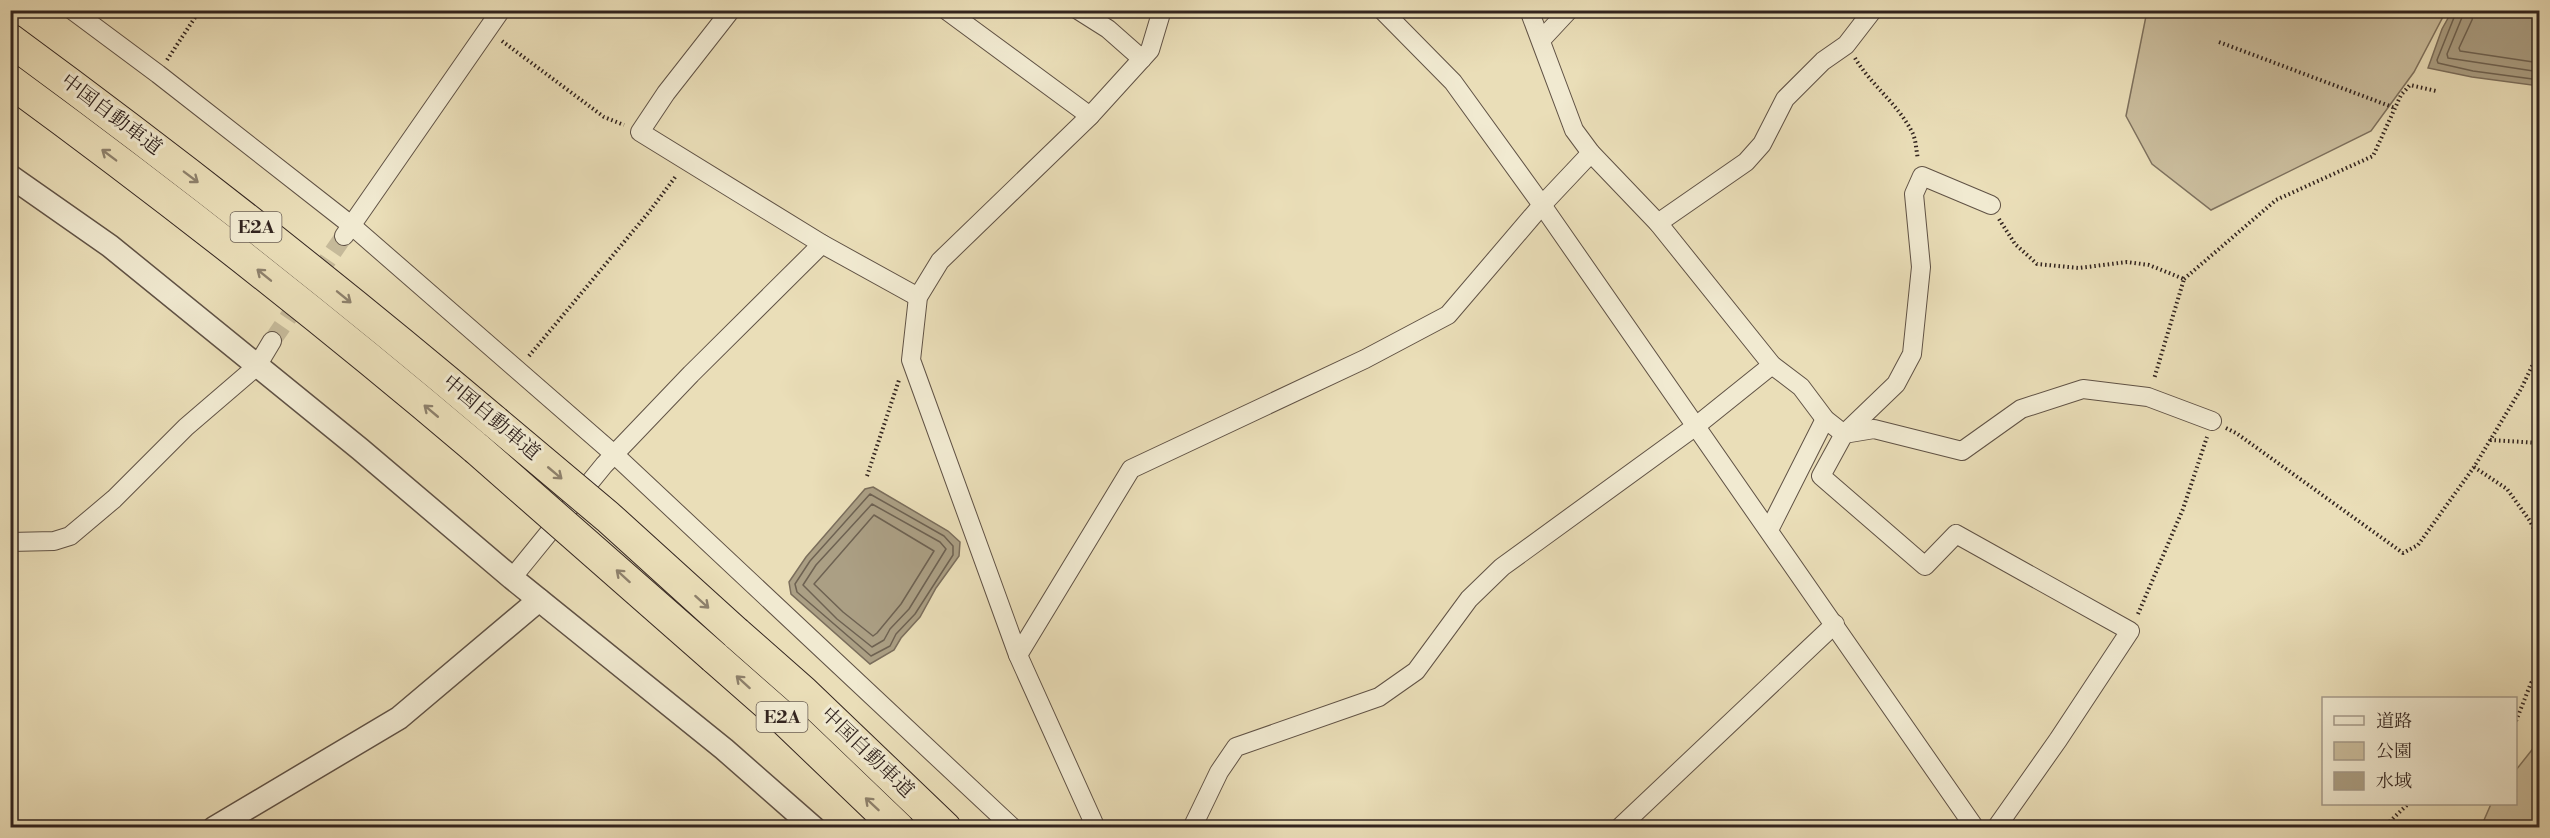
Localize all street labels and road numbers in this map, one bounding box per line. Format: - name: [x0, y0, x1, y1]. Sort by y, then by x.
- street label: 中国自動車道: [56, 69, 166, 161]
- road number: E2A: [230, 212, 282, 242]
- street label: 中国自動車道: [437, 370, 545, 466]
- road number: E2A: [756, 702, 808, 732]
- street label: 中国自動車道: [815, 702, 919, 804]

